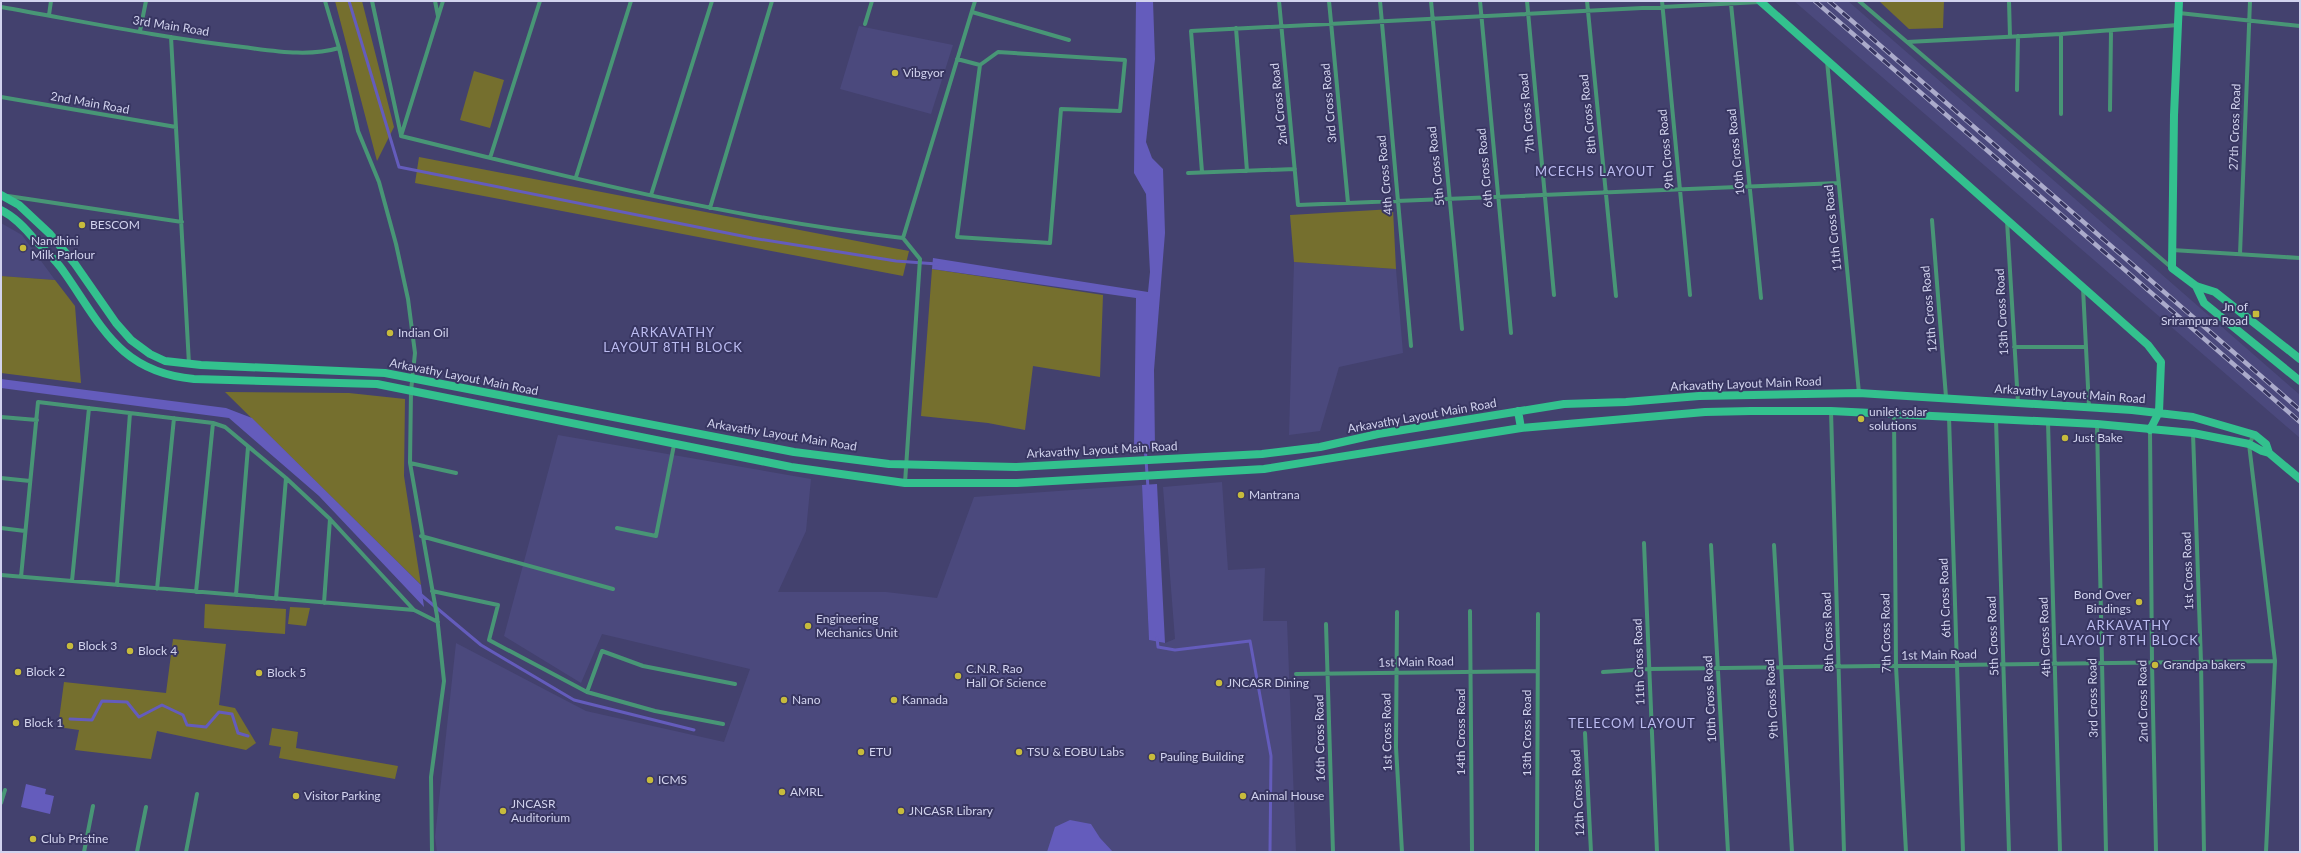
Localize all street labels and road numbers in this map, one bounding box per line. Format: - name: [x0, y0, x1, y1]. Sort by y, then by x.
- street label: 3rd Main Road: [132, 12, 210, 39]
- street label: 2nd Cross Road: [1267, 62, 1290, 146]
- street label: 3rd Cross Road: [1318, 63, 1339, 143]
- street label: 7th Cross Road: [1516, 73, 1537, 154]
- street label: 8th Cross Road: [1576, 73, 1599, 155]
- street label: 27th Cross Road: [2225, 83, 2244, 171]
- street label: 2nd Main Road: [50, 88, 131, 117]
- street label: 10th Cross Road: [1723, 108, 1748, 196]
- street label: 9th Cross Road: [1655, 109, 1676, 190]
- street label: 5th Cross Road: [1424, 125, 1447, 207]
- street label: 6th Cross Road: [1474, 128, 1495, 209]
- street label: 4th Cross Road: [1374, 135, 1395, 216]
- street label: 11th Cross Road: [1820, 184, 1845, 272]
- street label: 12th Cross Road: [1917, 265, 1940, 353]
- street label: 13th Cross Road: [1992, 268, 2011, 356]
- street label: Arkavathy Layout Main Road: [388, 355, 540, 398]
- street label: Arkavathy Layout Main Road: [1670, 373, 1822, 394]
- street label: Arkavathy Layout Main Road: [1994, 381, 2146, 406]
- street label: Arkavathy Layout Main Road: [1346, 395, 1498, 436]
- street label: Arkavathy Layout Main Road: [706, 415, 858, 454]
- street label: Arkavathy Layout Main Road: [1026, 438, 1178, 461]
- street label: 1st Cross Road: [2179, 532, 2196, 611]
- street label: 6th Cross Road: [1936, 558, 1953, 638]
- street label: 8th Cross Road: [1819, 592, 1836, 672]
- street label: 7th Cross Road: [1877, 593, 1894, 673]
- street label: 5th Cross Road: [1984, 596, 2001, 676]
- street label: 4th Cross Road: [2036, 597, 2053, 677]
- street label: 11th Cross Road: [1629, 618, 1648, 706]
- street label: 1st Main Road: [1901, 646, 1977, 663]
- street label: 1st Main Road: [1378, 653, 1454, 670]
- street label: 10th Cross Road: [1700, 655, 1719, 743]
- street label: 3rd Cross Road: [2084, 658, 2101, 738]
- street label: 9th Cross Road: [1762, 659, 1781, 739]
- street label: 2nd Cross Road: [2134, 660, 2151, 742]
- street label: 14th Cross Road: [1453, 689, 1468, 775]
- street label: 13th Cross Road: [1519, 690, 1534, 776]
- street label: 1st Cross Road: [1378, 693, 1395, 771]
- street label: 16th Cross Road: [1311, 694, 1328, 782]
- street label: 12th Cross Road: [1568, 749, 1587, 837]

